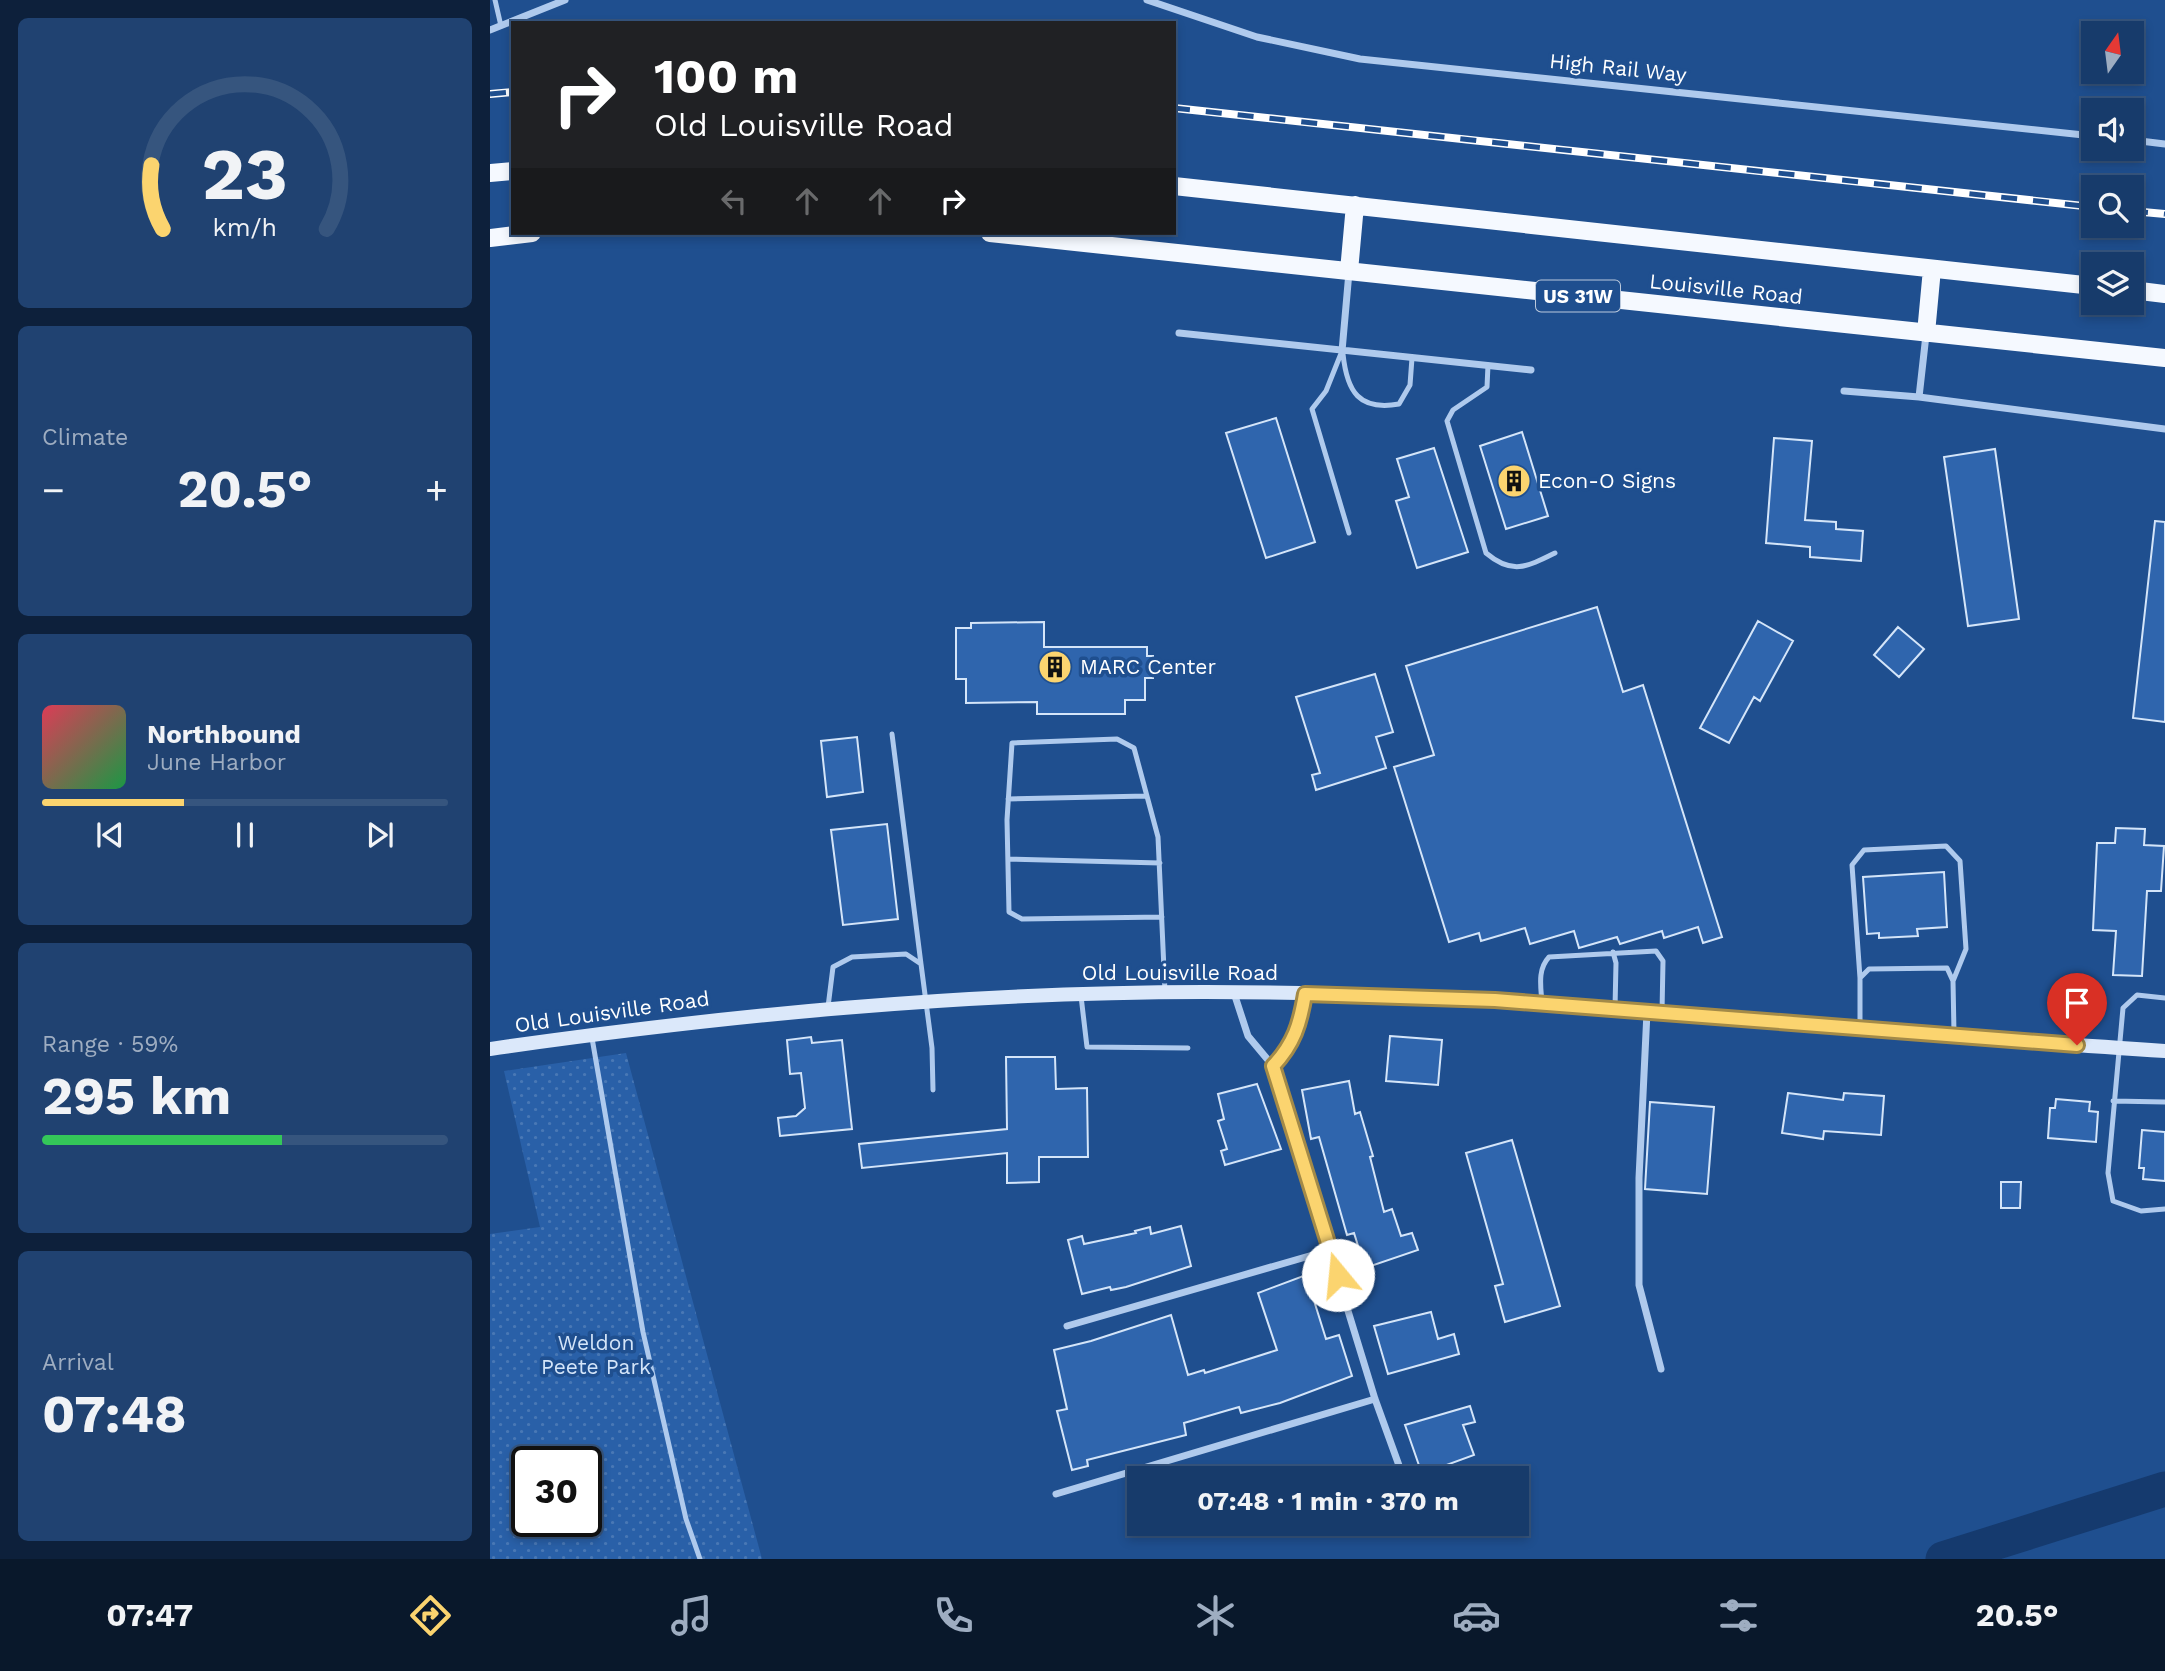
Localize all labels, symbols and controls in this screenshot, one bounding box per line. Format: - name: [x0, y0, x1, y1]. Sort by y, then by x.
- north arrow: [2081, 21, 2144, 84]
- map controls: [2081, 21, 2144, 315]
- text: 100 m: [654, 47, 798, 105]
- street label: High Rail Way: [1548, 48, 1688, 87]
- icon: right: [539, 49, 630, 140]
- button: sound: [2081, 98, 2144, 161]
- text: Old Louisville Road: [654, 106, 954, 144]
- text: 23: [202, 131, 288, 217]
- button: search: [2081, 175, 2144, 238]
- icon: left: [715, 182, 753, 220]
- icon: ahead: [788, 182, 826, 220]
- icon: ahead: [861, 182, 899, 220]
- icon: right: [934, 182, 972, 220]
- text: km/h: [213, 213, 277, 242]
- button: layers: [2081, 252, 2144, 315]
- street label: Louisville Road: [1648, 268, 1804, 309]
- road number: US 31W: [1536, 280, 1620, 312]
- text: Climate: [42, 424, 128, 451]
- text: 20.5°: [177, 459, 313, 520]
- building icon: Econ-O Signs: [1495, 462, 1533, 500]
- text: −: [42, 468, 65, 512]
- text: +: [425, 468, 448, 512]
- place label: Econ-O Signs: [1538, 468, 1676, 493]
- building icon: MARC Center: [1036, 648, 1074, 686]
- place label: MARC Center: [1080, 654, 1216, 679]
- text: Northbound: [147, 719, 301, 749]
- text: June Harbor: [147, 749, 286, 776]
- icon: previous: [91, 816, 129, 854]
- icon: pause: [226, 816, 264, 854]
- icon: next: [361, 816, 399, 854]
- street label: Old Louisville Road: [1082, 960, 1278, 985]
- pin: [2047, 973, 2107, 1045]
- icon: arrive: [2058, 984, 2096, 1022]
- street label: Old Louisville Road: [513, 985, 711, 1038]
- text: Range · 59%: [42, 1031, 178, 1058]
- text: 295 km: [42, 1066, 231, 1127]
- position arrow: [1301, 1238, 1375, 1312]
- park label: Weldon Peete Park: [541, 1330, 651, 1379]
- text: Arrival: [42, 1349, 114, 1376]
- text: 07:48: [42, 1384, 187, 1445]
- speed limit sign: 30: [511, 1446, 602, 1537]
- text: 07:48 · 1 min · 370 m: [1197, 1486, 1459, 1516]
- icon: directions: [406, 1591, 455, 1640]
- icon: music: [667, 1591, 716, 1640]
- icon: phone: [929, 1591, 978, 1640]
- icon: climate: [1191, 1591, 1240, 1640]
- icon: car: [1452, 1591, 1501, 1640]
- icon: filters: [1714, 1591, 1763, 1640]
- text: 07:47: [106, 1596, 193, 1634]
- text: 20.5°: [1975, 1596, 2059, 1634]

